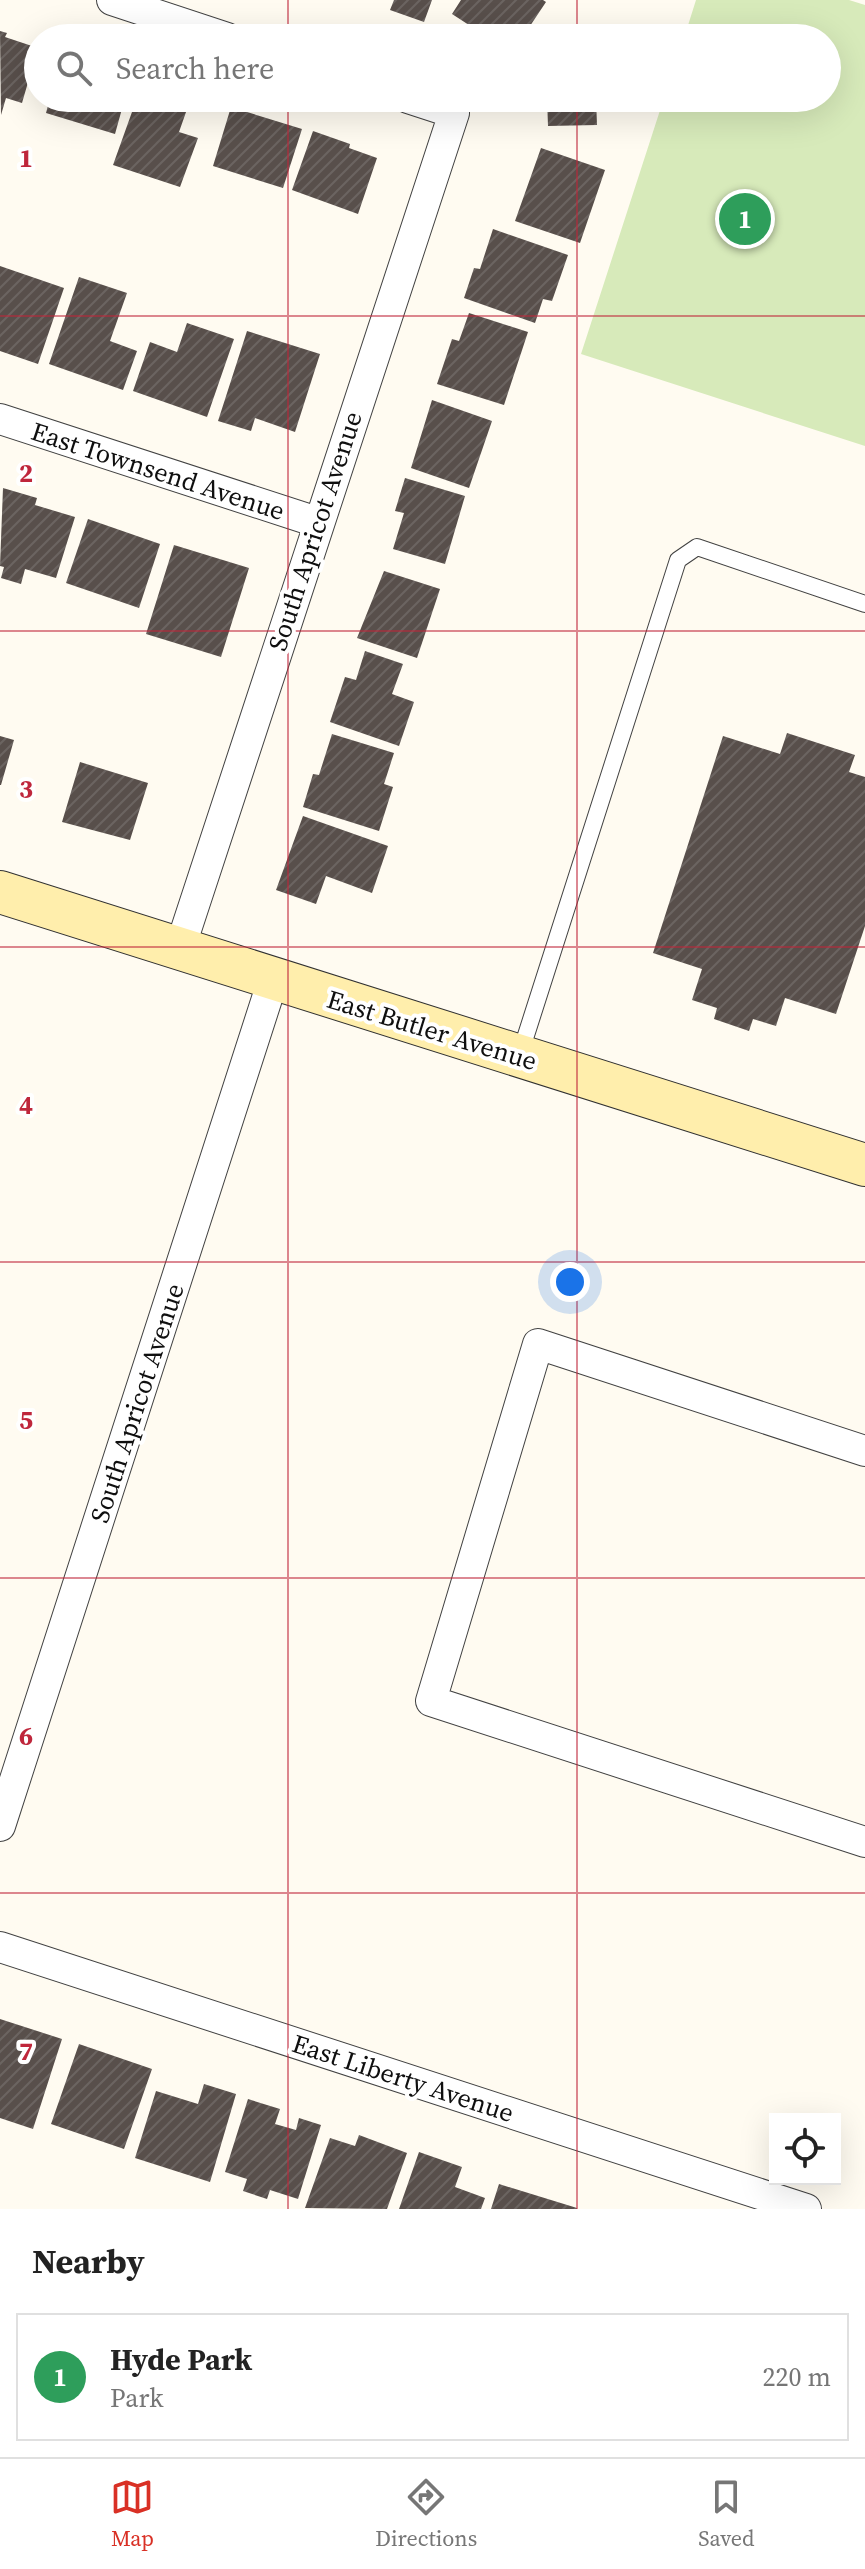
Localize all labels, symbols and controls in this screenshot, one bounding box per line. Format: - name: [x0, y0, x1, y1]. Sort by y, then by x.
- search box: [24, 24, 841, 112]
- icon: search: [52, 46, 96, 90]
- text: Search here: [116, 48, 274, 89]
- text: 1: [19, 140, 33, 176]
- pin: 1: [719, 189, 771, 249]
- street label: South Apricot Avenue: [259, 407, 371, 655]
- street label: East Townsend Avenue: [27, 413, 289, 529]
- text: 2: [19, 455, 33, 491]
- text: 3: [19, 771, 33, 807]
- street label: East Butler Avenue: [323, 981, 541, 1079]
- text: 4: [19, 1087, 33, 1123]
- your location: [550, 1262, 590, 1302]
- street label: South Apricot Avenue: [81, 1279, 193, 1527]
- text: 5: [19, 1402, 33, 1438]
- text: 6: [19, 1718, 33, 1754]
- street label: East Liberty Avenue: [288, 2025, 518, 2131]
- text: 7: [19, 2033, 33, 2069]
- map controls: [769, 2113, 841, 2185]
- button: locate: [769, 2113, 841, 2185]
- text: Nearby: [32, 2238, 145, 2284]
- text: Hyde Park: [110, 2339, 252, 2380]
- text: 1: [53, 2359, 67, 2395]
- text: 220 m: [763, 2359, 831, 2395]
- text: Park: [110, 2380, 163, 2416]
- tab: Map: [110, 2475, 154, 2553]
- tab: Directions: [375, 2475, 477, 2553]
- tab: Saved: [698, 2475, 755, 2553]

